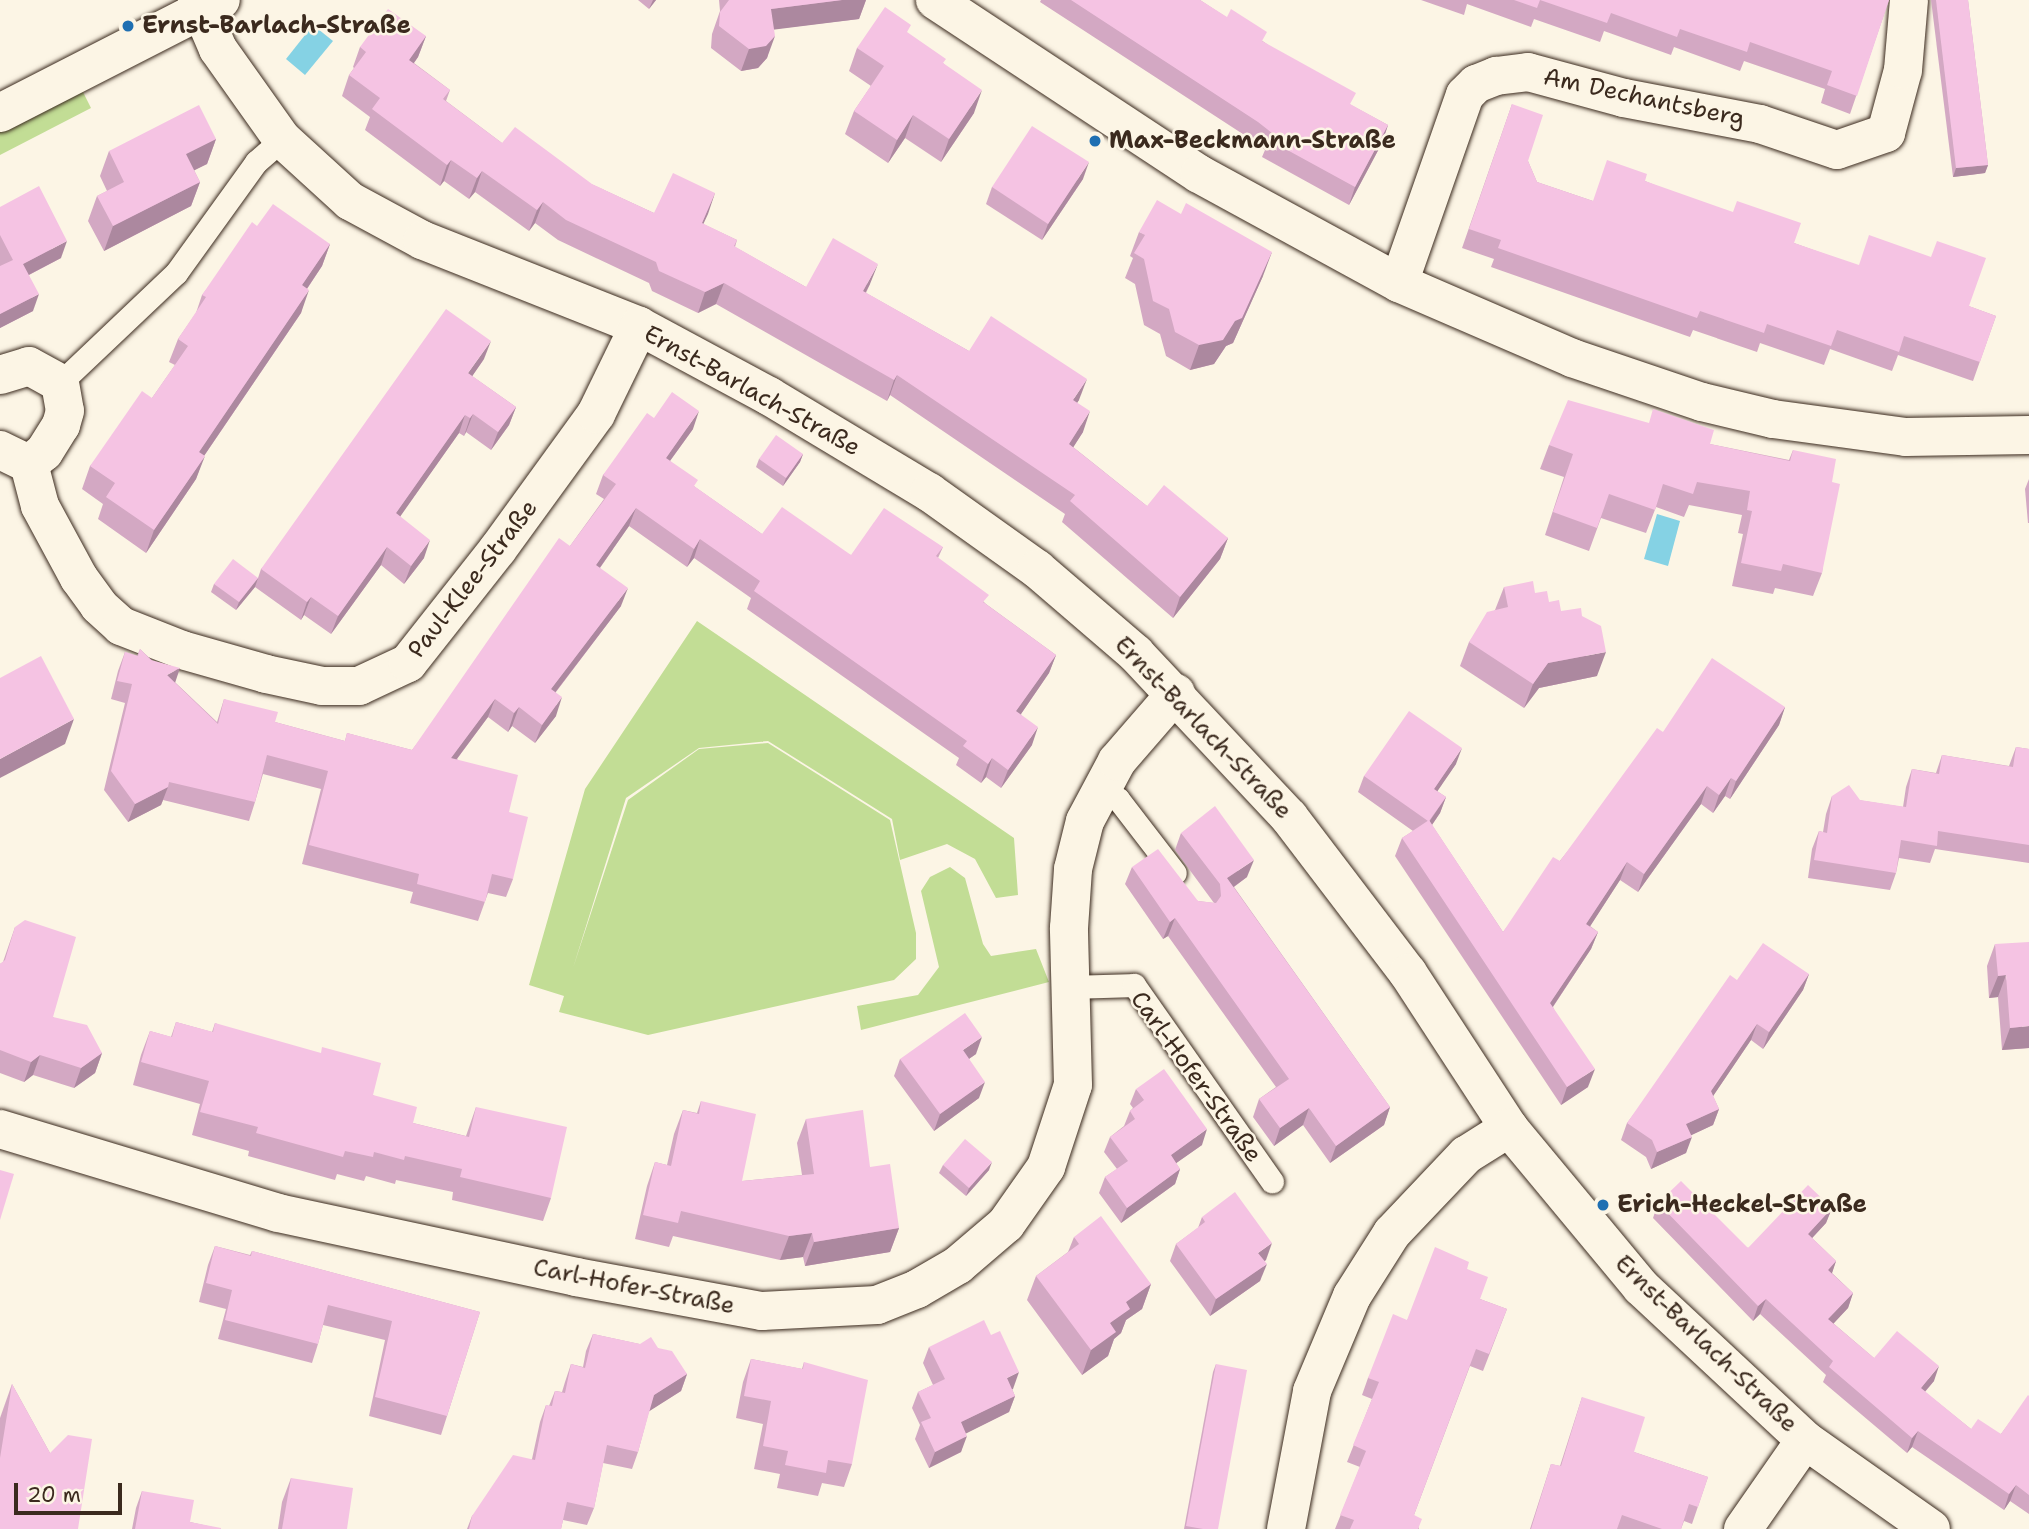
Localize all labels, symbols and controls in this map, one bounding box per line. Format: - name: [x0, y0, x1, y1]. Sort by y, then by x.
- place label: Ernst-Barlach-Straße: [142, 12, 411, 40]
- marker: Ernst-Barlach-Straße: [120, 18, 136, 34]
- street label: Am Dechantsberg: [1541, 63, 1747, 133]
- place label: Max-Beckmann-Straße: [1109, 127, 1396, 155]
- marker: Max-Beckmann-Straße: [1087, 133, 1103, 149]
- street label: Ernst-Barlach-Straße: [639, 320, 865, 462]
- street label: Paul-Klee-Straße: [402, 494, 544, 664]
- street label: Ernst-Barlach-Straße: [1108, 631, 1298, 825]
- street label: Carl-Hofer-Straße: [1124, 986, 1268, 1168]
- place label: Erich-Heckel-Straße: [1617, 1191, 1867, 1219]
- marker: Erich-Heckel-Straße: [1595, 1197, 1611, 1213]
- street label: Ernst-Barlach-Straße: [1609, 1249, 1803, 1439]
- street label: Carl-Hofer-Straße: [531, 1253, 737, 1321]
- scale bar: [18, 1470, 126, 1514]
- text: 20 m: [27, 1481, 81, 1509]

